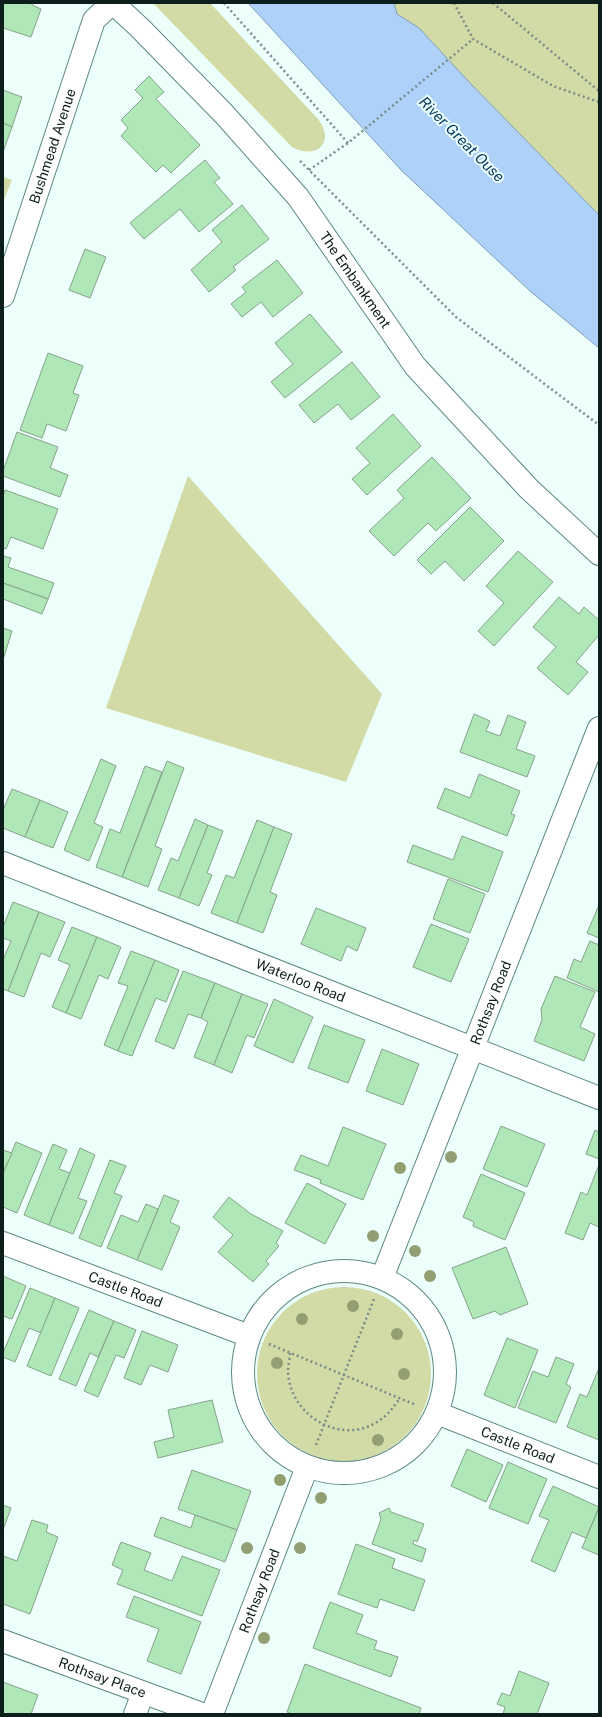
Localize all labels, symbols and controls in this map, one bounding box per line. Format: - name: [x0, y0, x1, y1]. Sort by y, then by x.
- street label: Bushmead Avenue: [26, 86, 79, 206]
- water label: River Great Ouse: [416, 93, 508, 185]
- street label: The Embankment: [316, 229, 394, 331]
- street label: Waterloo Road: [254, 955, 348, 1005]
- street label: Rothsay Road: [467, 958, 514, 1047]
- street label: Castle Road: [86, 1268, 165, 1311]
- street label: Castle Road: [479, 1423, 557, 1467]
- street label: Rothsay Road: [236, 1546, 283, 1635]
- street label: Rothsay Place: [56, 1654, 149, 1701]

